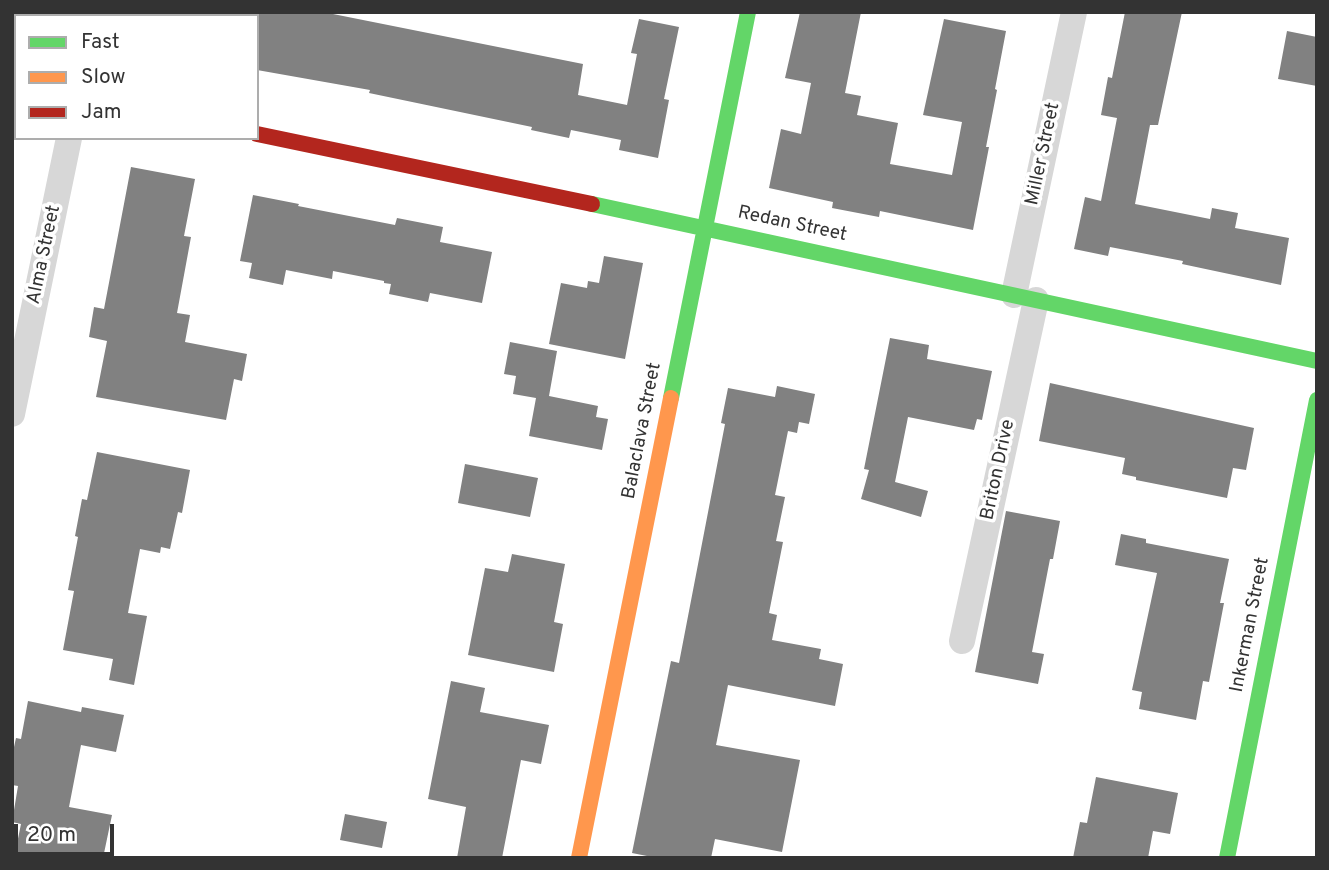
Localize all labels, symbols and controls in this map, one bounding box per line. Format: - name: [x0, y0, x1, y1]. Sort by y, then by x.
- legend: [14, 14, 259, 140]
- text: Fast: [81, 29, 120, 56]
- text: Slow: [81, 64, 126, 91]
- text: Jam: [81, 99, 122, 126]
- street label: Miller Street: [1022, 100, 1066, 208]
- street label: Redan Street: [735, 202, 849, 248]
- street label: Alma Street: [23, 203, 67, 307]
- street label: Balaclava Street: [619, 361, 667, 501]
- street label: Briton Drive: [977, 418, 1021, 522]
- street label: Inkerman Street: [1227, 555, 1275, 695]
- scale bar: [18, 810, 117, 854]
- text: 20 m: [27, 822, 76, 849]

